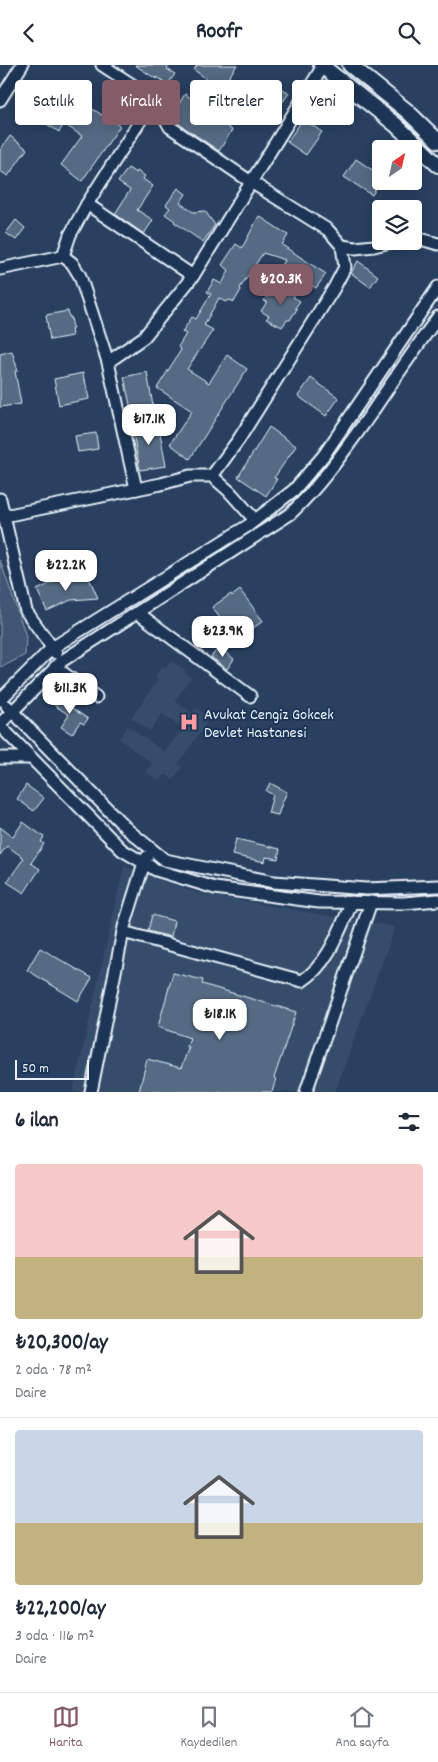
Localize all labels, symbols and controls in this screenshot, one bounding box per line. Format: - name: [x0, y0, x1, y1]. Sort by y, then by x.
- text: Roofr: [196, 17, 242, 48]
- icon: back: [15, 19, 43, 47]
- icon: search: [395, 19, 423, 47]
- chip: Satılık: [15, 80, 92, 125]
- chip: Kiralık: [102, 80, 180, 125]
- chip: Filtreler: [190, 80, 282, 125]
- chip: Yeni: [292, 80, 354, 125]
- north arrow: [372, 140, 422, 190]
- map controls: [372, 140, 422, 250]
- button: layers: [372, 200, 422, 250]
- pin: ₺20.3K: [240, 263, 322, 306]
- text: ₺20.3K: [260, 268, 302, 291]
- pin: ₺17.1K: [108, 403, 190, 446]
- text: ₺17.1K: [133, 408, 165, 431]
- pin: ₺22.2K: [25, 549, 107, 592]
- text: ₺22.2K: [46, 554, 86, 577]
- pin: ₺23.9K: [182, 615, 264, 658]
- text: ₺23.9K: [203, 620, 243, 643]
- pin: ₺11.3K: [29, 673, 111, 715]
- text: ₺11.3K: [53, 677, 87, 700]
- place label: Avukat Cengiz Gokcek Devlet Hastanesi: [204, 704, 334, 745]
- hospital icon: Avukat Cengiz Gokcek Devlet Hastanesi: [178, 711, 200, 733]
- pin: ₺18.1K: [179, 999, 261, 1041]
- text: ₺18.1K: [204, 1003, 236, 1026]
- scale bar: [15, 1057, 89, 1080]
- text: 50 m: [22, 1059, 49, 1079]
- text: 6 ilan: [15, 1107, 59, 1137]
- icon: filters: [395, 1108, 423, 1136]
- icon: home: [174, 1197, 264, 1287]
- text: ₺20,300/ay: [15, 1329, 108, 1359]
- text: 2 oda · 78 m²: [15, 1359, 92, 1382]
- text: Daire: [15, 1382, 47, 1405]
- icon: home: [174, 1462, 264, 1552]
- text: ₺22,200/ay: [15, 1595, 105, 1625]
- text: 3 oda · 116 m²: [15, 1625, 94, 1648]
- text: Daire: [15, 1648, 47, 1671]
- tab: Harita: [49, 1703, 82, 1753]
- tab: Kaydedilen: [181, 1703, 237, 1753]
- tab: Ana sayfa: [335, 1703, 389, 1753]

